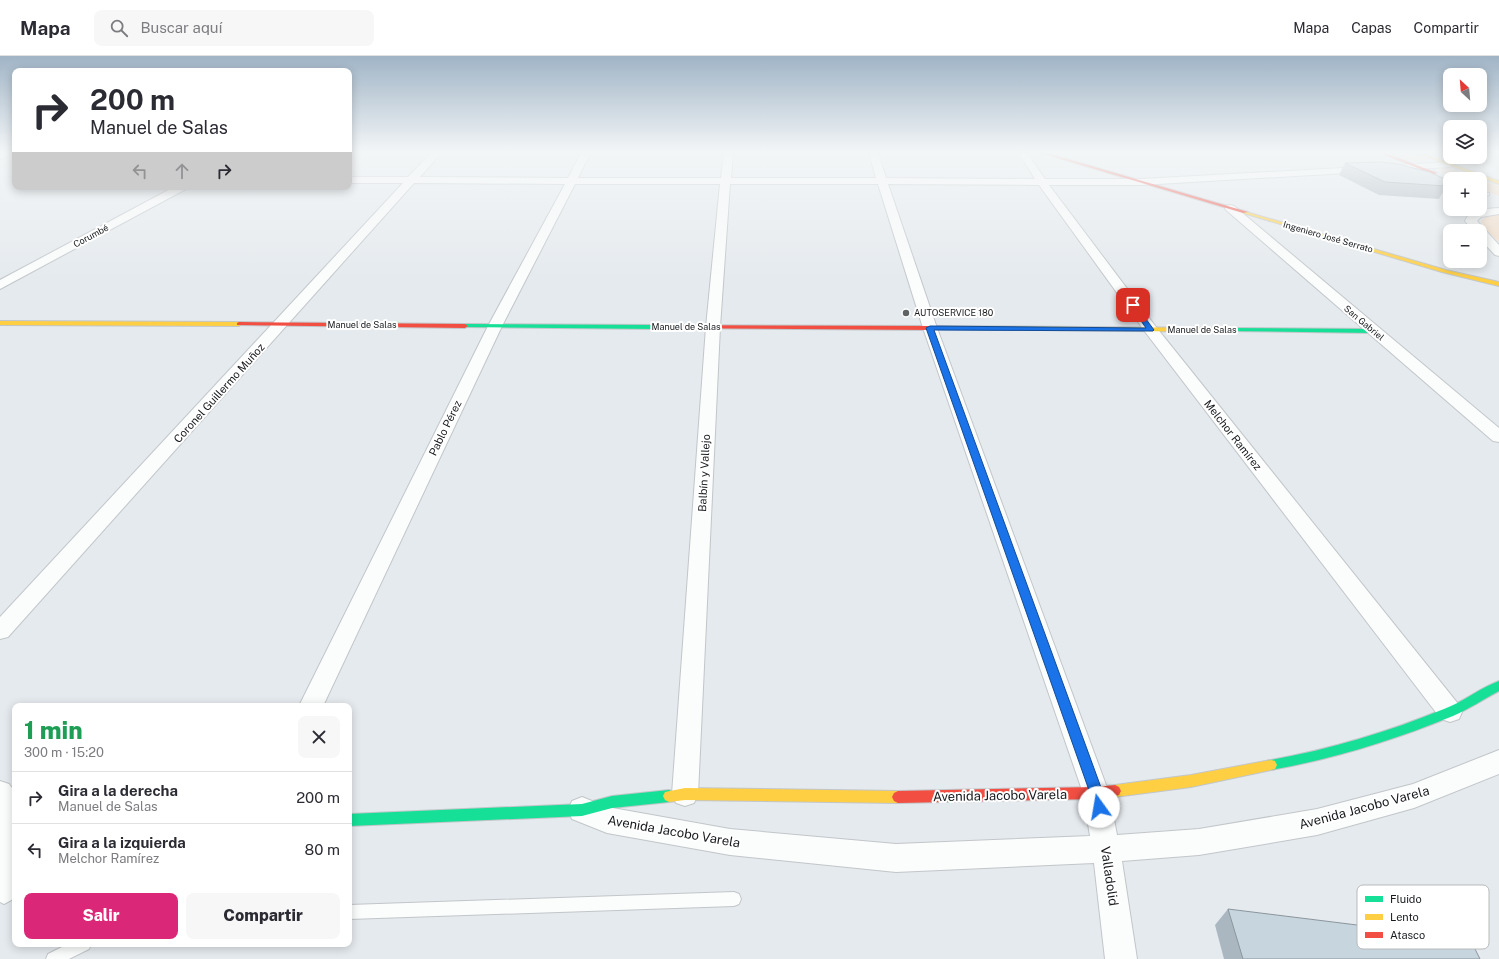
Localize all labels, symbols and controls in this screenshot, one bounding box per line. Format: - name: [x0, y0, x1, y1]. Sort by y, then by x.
- search box: [94, 10, 374, 46]
- text: Mapa: [20, 17, 70, 39]
- icon: search: [108, 17, 130, 39]
- text: Buscar aquí: [140, 19, 222, 36]
- text: Mapa: [1293, 20, 1329, 36]
- text: Capas: [1351, 20, 1392, 36]
- text: Compartir: [1414, 20, 1479, 36]
- north arrow: [1443, 68, 1487, 112]
- map controls: [1443, 68, 1487, 268]
- text: 200 m: [90, 83, 175, 116]
- icon: right: [24, 84, 76, 136]
- text: Manuel de Salas: [90, 117, 228, 138]
- button: layers: [1443, 120, 1487, 164]
- icon: left: [129, 160, 151, 182]
- icon: ahead: [171, 160, 193, 182]
- icon: right: [213, 160, 235, 182]
- button: +: [1443, 172, 1487, 216]
- street label: Ingeniero José Serrato: [1282, 218, 1374, 255]
- street label: Corumbé: [71, 222, 110, 249]
- button: −: [1443, 224, 1487, 268]
- pin: [1116, 288, 1150, 322]
- icon: arrive: [1122, 294, 1144, 316]
- street label: San Gabriel: [1342, 303, 1387, 343]
- place label: AUTOSERVICE 180: [914, 307, 994, 318]
- marker: AUTOSERVICE 180: [901, 308, 911, 318]
- street label: Manuel de Salas: [328, 319, 397, 330]
- street label: Manuel de Salas: [652, 321, 721, 332]
- street label: Manuel de Salas: [1168, 324, 1237, 335]
- street label: Coronel Guillermo Muñoz: [171, 341, 267, 445]
- street label: Pablo Pérez: [426, 398, 464, 458]
- street label: Melchor Ramírez: [1202, 398, 1264, 472]
- street label: Balbín y Vallejo: [696, 434, 712, 512]
- text: 1 min: [24, 716, 83, 744]
- button: close: [298, 716, 340, 758]
- text: 300 m · 15:20: [24, 745, 104, 760]
- text: Gira a la derecha: [58, 782, 178, 799]
- street label: Avenida Jacobo Varela: [1297, 783, 1431, 832]
- position arrow: [1078, 786, 1120, 828]
- icon: right: [24, 787, 46, 809]
- street label: Avenida Jacobo Varela: [933, 787, 1067, 804]
- text: 200 m: [296, 789, 340, 806]
- text: Manuel de Salas: [58, 799, 158, 814]
- street label: Avenida Jacobo Varela: [606, 812, 741, 851]
- text: Gira a la izquierda: [58, 834, 186, 851]
- icon: left: [24, 839, 46, 861]
- text: 80 m: [305, 841, 340, 858]
- street label: Valladolid: [1098, 845, 1121, 907]
- text: Melchor Ramírez: [58, 851, 159, 866]
- legend: [1357, 885, 1489, 949]
- button: Salir: [24, 893, 178, 939]
- button: Compartir: [186, 893, 340, 939]
- text: Fluido: [1390, 893, 1422, 905]
- text: Lento: [1390, 911, 1419, 923]
- text: Atasco: [1390, 929, 1425, 941]

